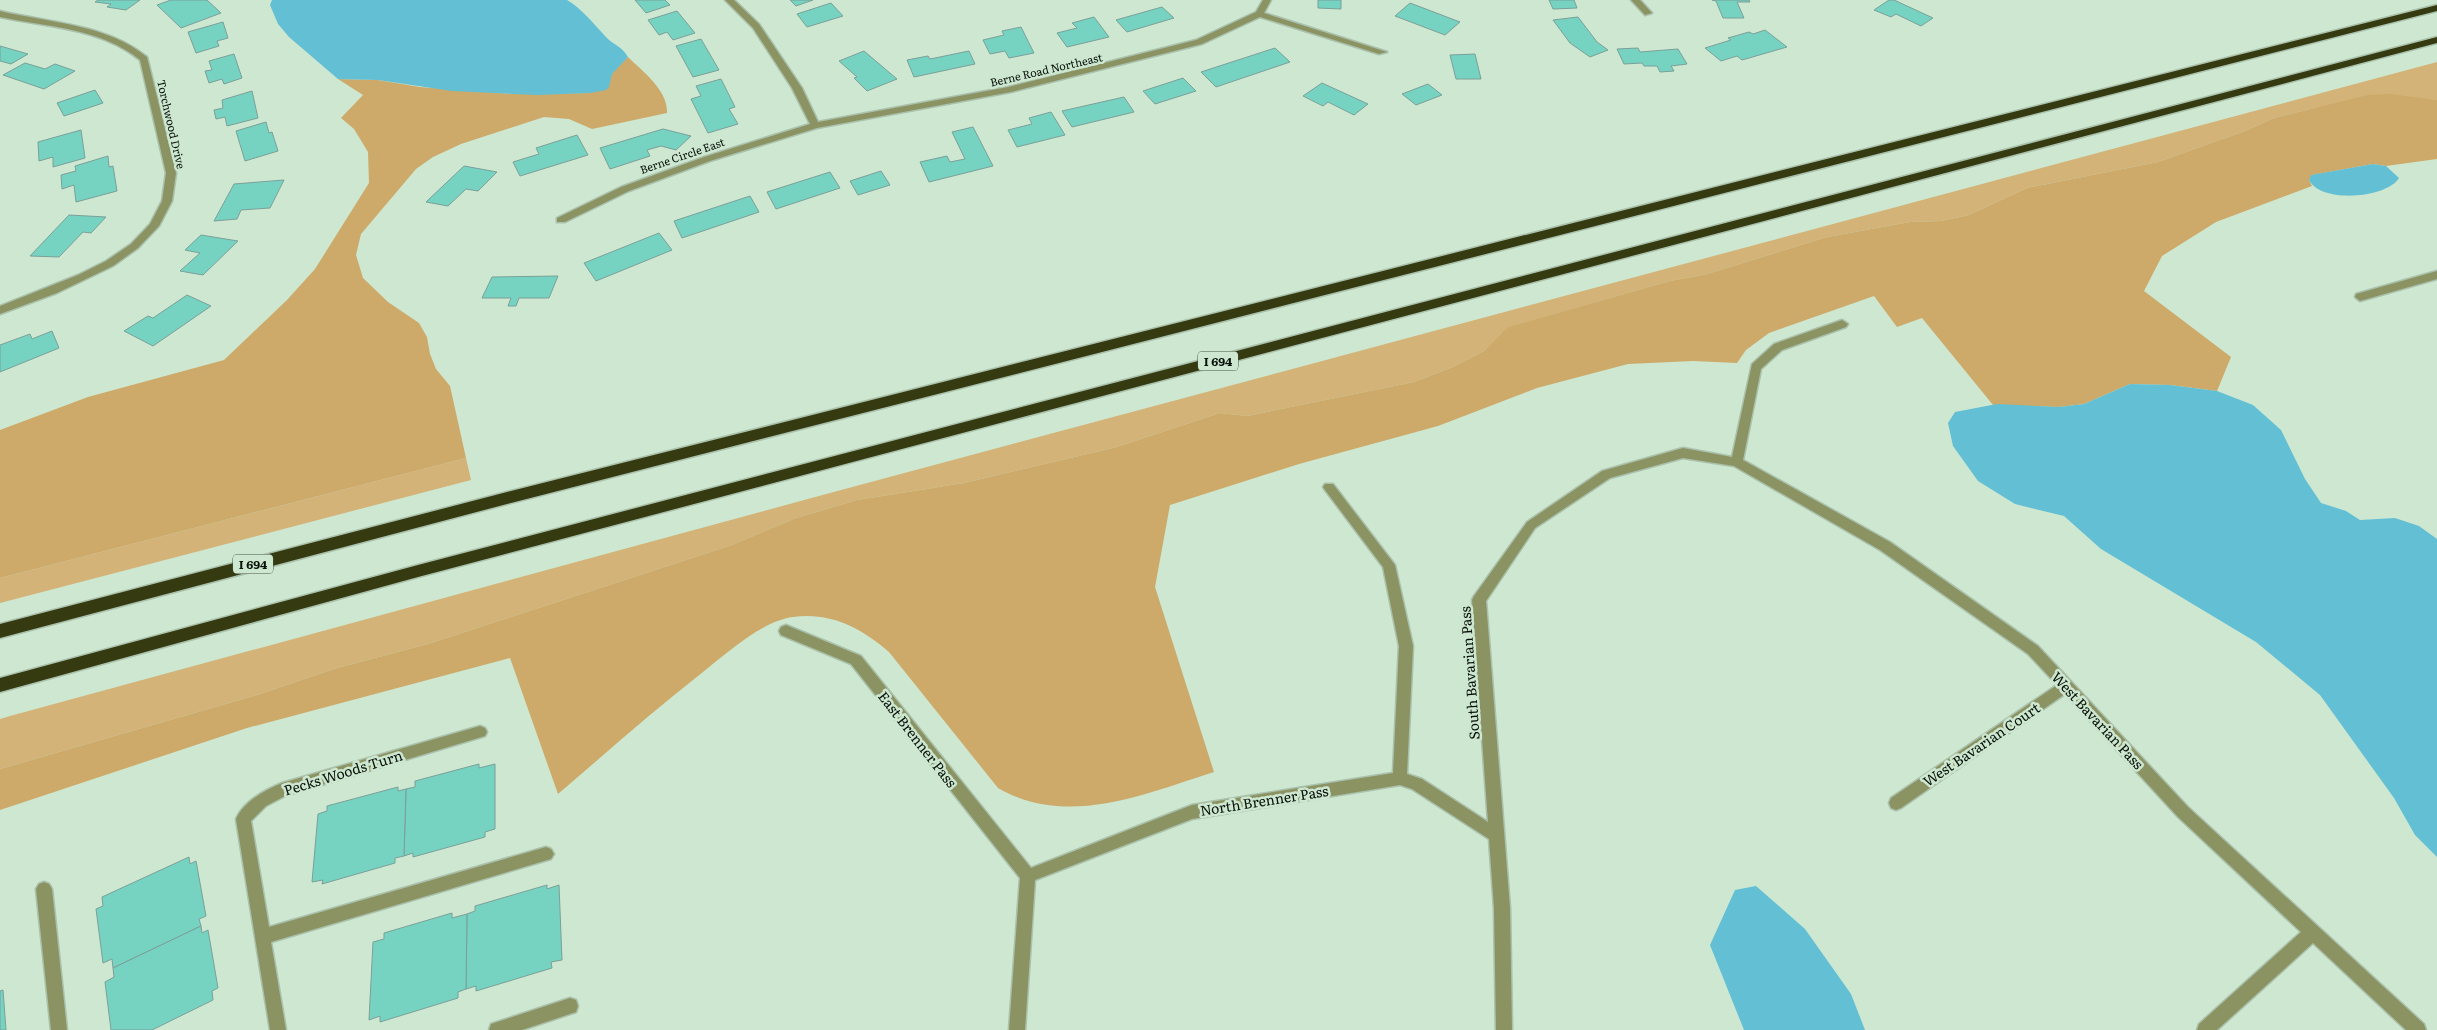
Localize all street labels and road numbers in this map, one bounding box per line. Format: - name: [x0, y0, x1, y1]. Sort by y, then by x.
- street label: Berne Road Northeast: [988, 48, 1104, 90]
- street label: Torchwood Drive: [154, 78, 190, 170]
- street label: Berne Circle East: [637, 133, 727, 177]
- road number: I 694: [1198, 352, 1238, 371]
- road number: I 694: [233, 554, 273, 574]
- street label: South Bavarian Pass: [1454, 606, 1484, 740]
- street label: West Bavarian Pass: [2047, 667, 2149, 773]
- street label: East Brenner Pass: [874, 687, 962, 791]
- street label: West Bavarian Court: [1919, 697, 2044, 791]
- street label: Pecks Woods Turn: [281, 744, 405, 800]
- street label: North Brenner Pass: [1198, 780, 1330, 820]

